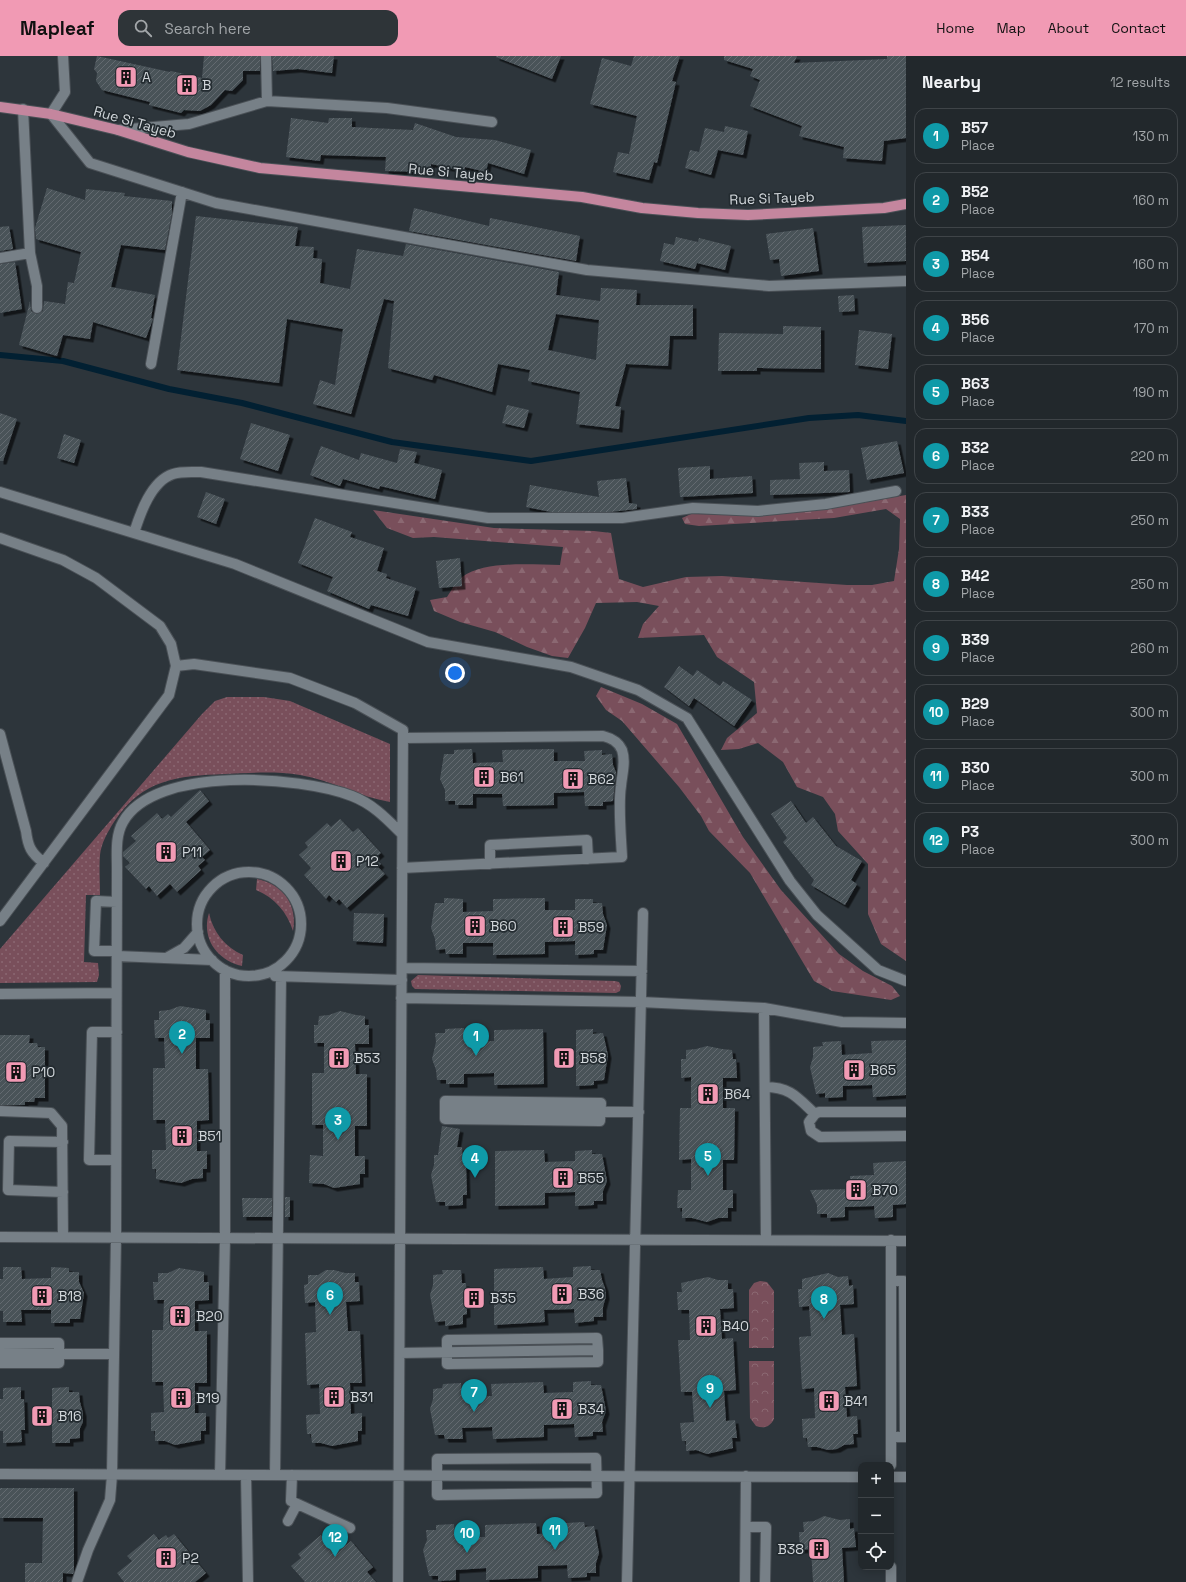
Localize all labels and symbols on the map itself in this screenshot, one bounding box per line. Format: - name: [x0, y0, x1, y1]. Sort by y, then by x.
- building icon: A: [113, 64, 139, 90]
- place label: A: [142, 68, 151, 86]
- building icon: B: [174, 72, 200, 98]
- place label: B: [202, 76, 211, 94]
- street label: Rue Si Tayeb: [92, 102, 178, 142]
- street label: Rue Si Tayeb: [408, 159, 494, 185]
- street label: Rue Si Tayeb: [729, 188, 815, 208]
- your location: [445, 663, 465, 683]
- building icon: B61: [471, 764, 497, 790]
- building icon: B62: [560, 766, 586, 792]
- place label: B61: [500, 768, 524, 786]
- place label: B62: [588, 770, 614, 788]
- building icon: P11: [153, 839, 179, 865]
- place label: P11: [182, 843, 202, 861]
- building icon: P12: [328, 848, 354, 874]
- place label: P12: [356, 852, 379, 870]
- building icon: B60: [462, 913, 488, 939]
- building icon: B59: [550, 914, 576, 940]
- place label: B60: [490, 917, 517, 935]
- place label: B59: [578, 918, 604, 936]
- pin: 2: [169, 1021, 195, 1054]
- pin: 1: [463, 1023, 489, 1056]
- building icon: B53: [326, 1045, 352, 1071]
- building icon: B58: [551, 1045, 577, 1071]
- place label: B53: [354, 1049, 380, 1067]
- place label: B58: [580, 1049, 607, 1067]
- building icon: B65: [841, 1057, 867, 1083]
- building icon: P10: [3, 1059, 29, 1085]
- place label: B65: [870, 1061, 896, 1079]
- place label: P10: [32, 1063, 55, 1081]
- building icon: B64: [695, 1081, 721, 1107]
- place label: B64: [724, 1085, 751, 1103]
- pin: 3: [325, 1107, 351, 1140]
- building icon: B51: [169, 1123, 195, 1149]
- place label: B51: [198, 1127, 221, 1145]
- pin: 5: [695, 1143, 721, 1176]
- pin: 4: [462, 1145, 488, 1178]
- building icon: B55: [550, 1165, 576, 1191]
- place label: B55: [578, 1169, 604, 1187]
- building icon: B70: [843, 1177, 869, 1203]
- place label: B70: [872, 1181, 898, 1199]
- building icon: B36: [549, 1281, 575, 1307]
- pin: 6: [317, 1282, 343, 1315]
- building icon: B18: [29, 1283, 55, 1309]
- building icon: B35: [461, 1285, 487, 1311]
- place label: B36: [578, 1285, 604, 1303]
- pin: 8: [811, 1286, 837, 1319]
- place label: B18: [58, 1287, 82, 1305]
- place label: B35: [490, 1289, 516, 1307]
- building icon: B20: [167, 1303, 193, 1329]
- place label: B20: [196, 1307, 223, 1325]
- building icon: B40: [693, 1313, 719, 1339]
- place label: B40: [722, 1317, 749, 1335]
- pin: 9: [697, 1375, 723, 1408]
- pin: 7: [461, 1379, 487, 1412]
- building icon: B31: [321, 1384, 347, 1410]
- building icon: B19: [168, 1385, 194, 1411]
- place label: B31: [350, 1388, 373, 1406]
- building icon: B41: [816, 1388, 842, 1414]
- place label: B19: [196, 1389, 220, 1407]
- place label: B41: [844, 1392, 868, 1410]
- building icon: B34: [549, 1396, 575, 1422]
- place label: B34: [578, 1400, 605, 1418]
- building icon: B16: [29, 1403, 55, 1429]
- place label: B16: [58, 1407, 82, 1425]
- pin: 11: [542, 1517, 568, 1550]
- pin: 10: [454, 1520, 480, 1553]
- pin: 12: [322, 1524, 348, 1557]
- building icon: B38: [806, 1536, 832, 1562]
- place label: B38: [778, 1540, 804, 1558]
- building icon: P2: [153, 1545, 179, 1571]
- place label: P2: [182, 1549, 199, 1567]

